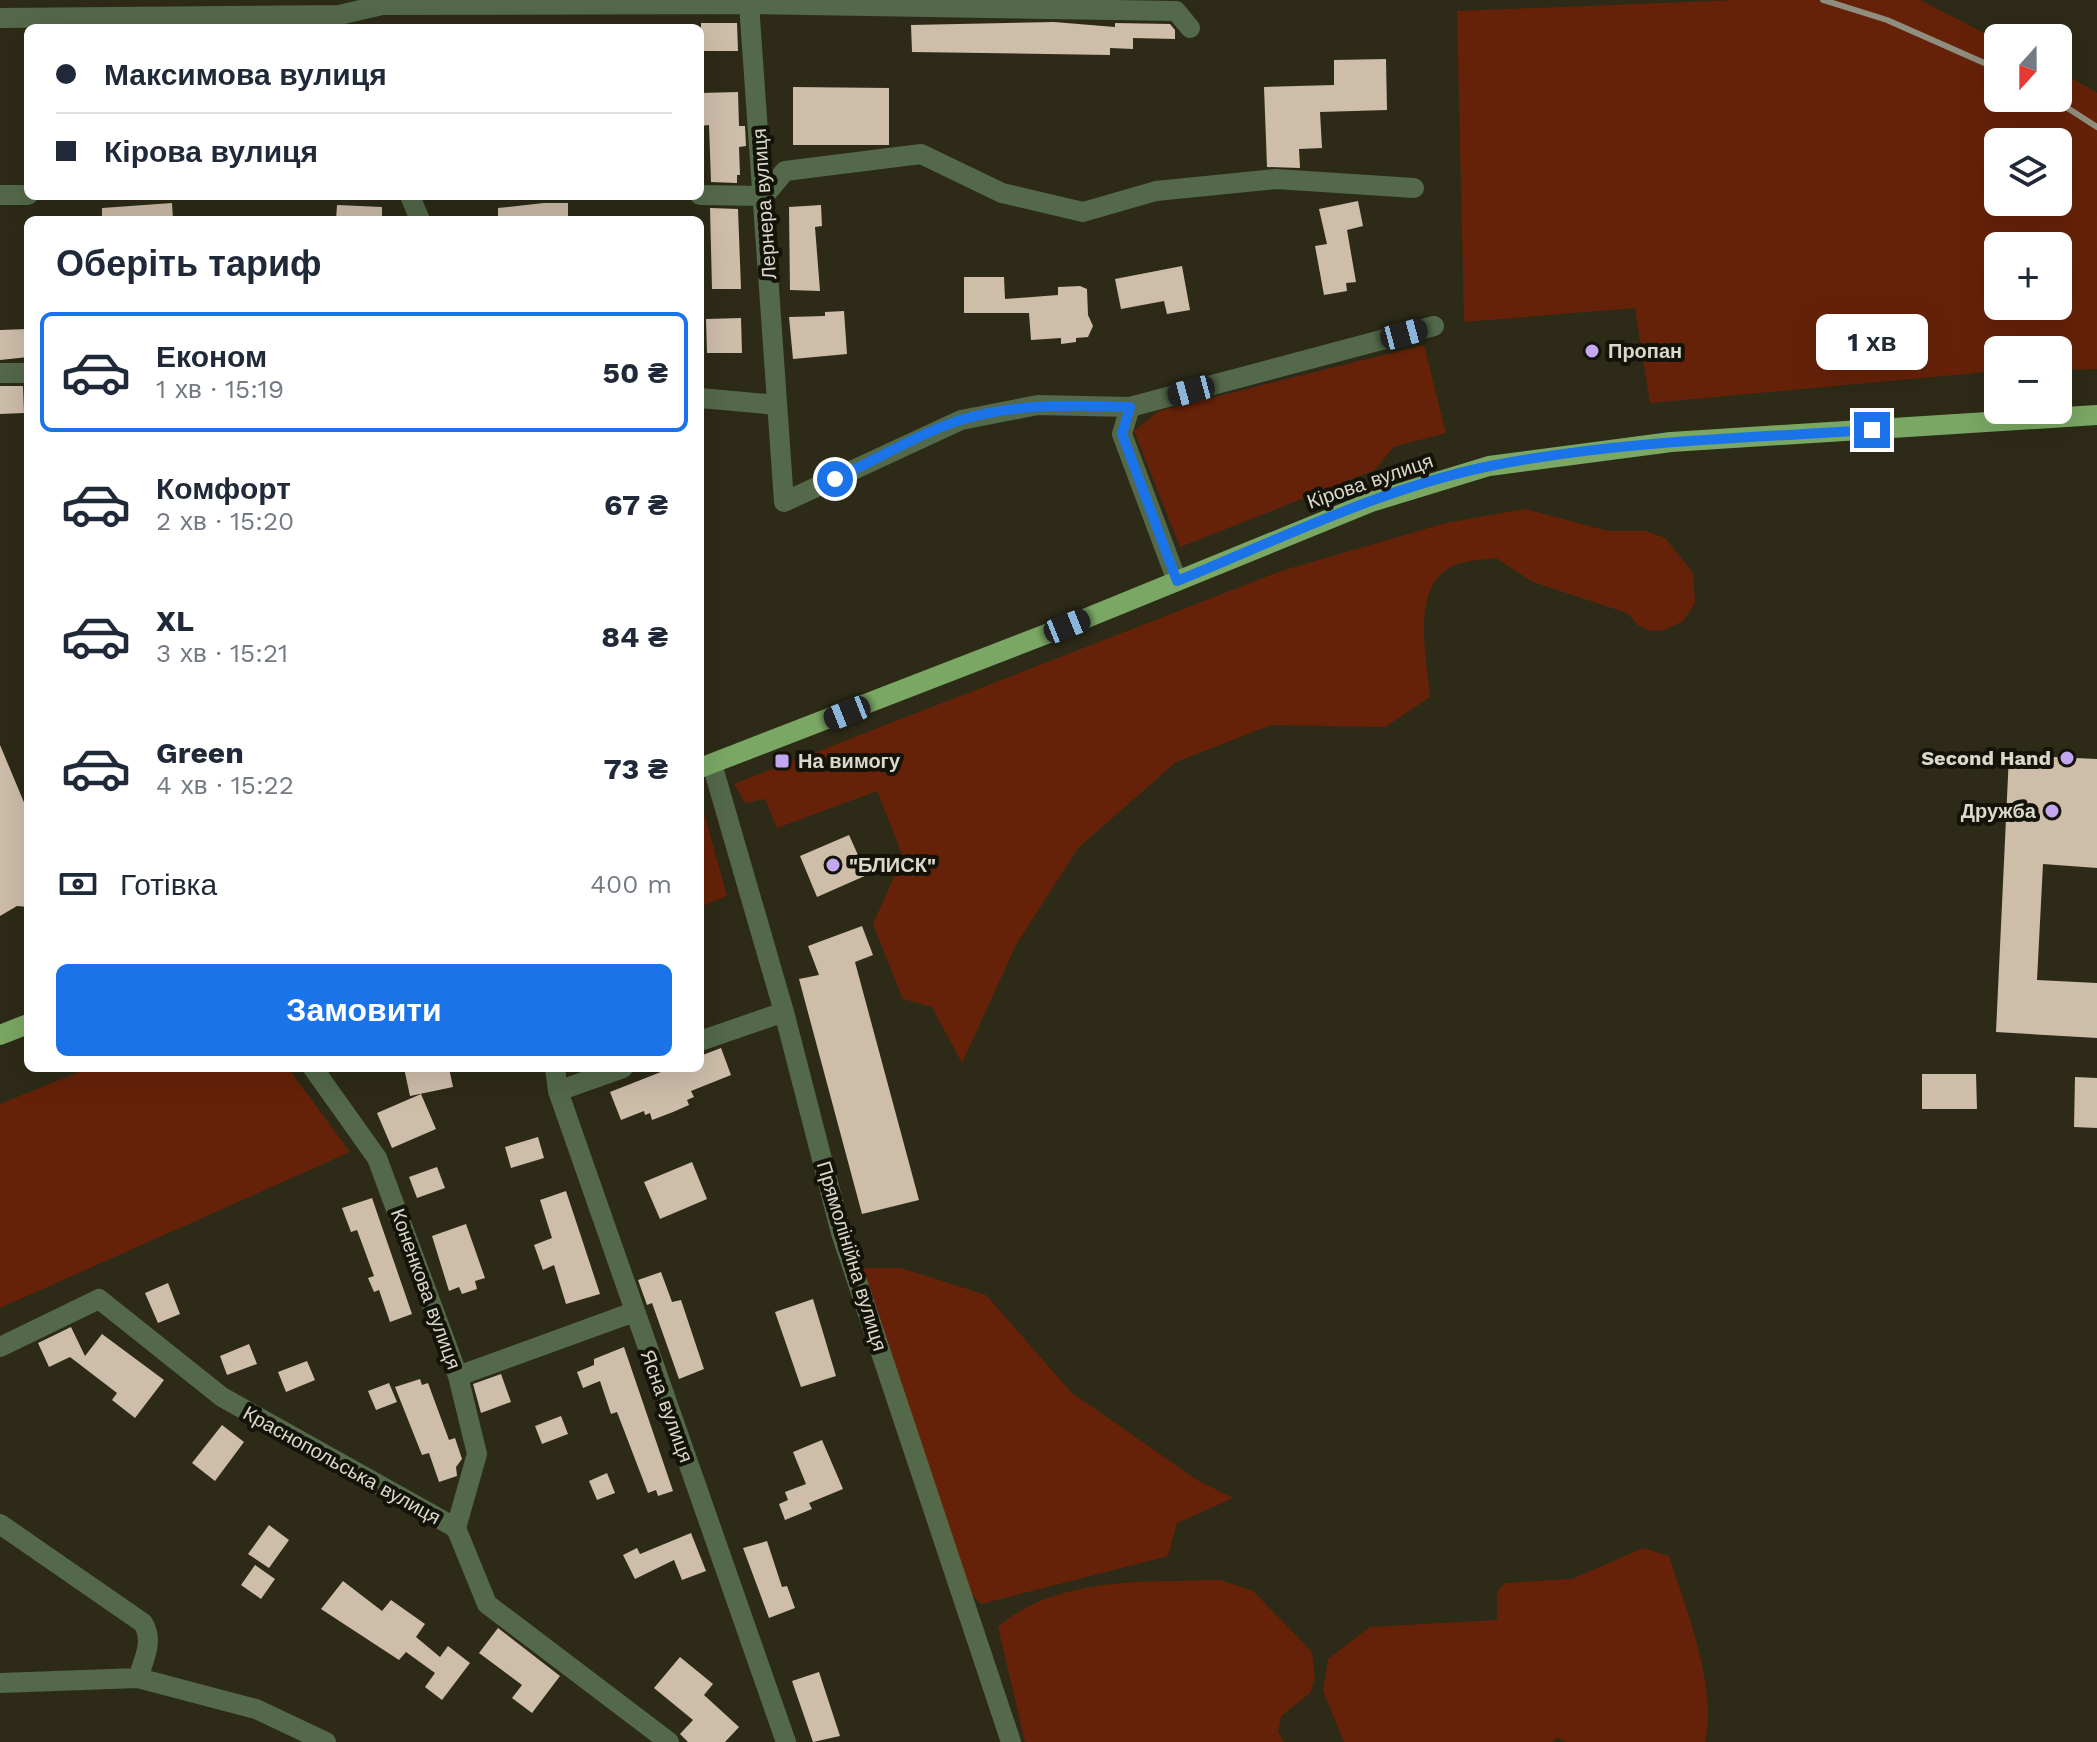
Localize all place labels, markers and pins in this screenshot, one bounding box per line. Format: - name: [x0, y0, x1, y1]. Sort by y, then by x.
- place label: Пропан: [1608, 339, 1682, 363]
- marker: Пропан: [1583, 342, 1601, 360]
- place label: Second Hand: [1921, 746, 2051, 770]
- place label: На вимогу: [798, 749, 901, 773]
- marker: Second Hand: [2058, 749, 2076, 767]
- marker: На вимогу: [773, 752, 791, 770]
- place label: Дружба: [1961, 799, 2037, 823]
- marker: Дружба: [2043, 802, 2061, 820]
- place label: "БЛИСК": [849, 853, 936, 877]
- marker: "БЛИСК": [824, 856, 842, 874]

